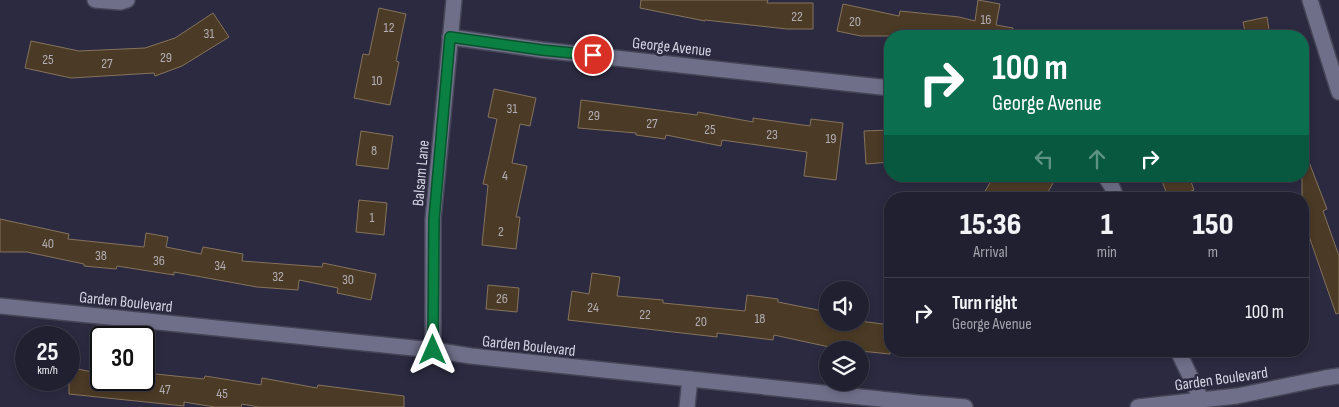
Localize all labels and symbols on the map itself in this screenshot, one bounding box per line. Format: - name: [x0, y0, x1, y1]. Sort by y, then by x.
- house number: 22: [791, 8, 803, 25]
- house number: 16: [980, 11, 992, 28]
- house number: 20: [849, 13, 861, 30]
- house number: 12: [384, 19, 395, 36]
- house number: 31: [204, 25, 214, 42]
- pin: [572, 34, 614, 76]
- street label: George Avenue: [631, 34, 712, 61]
- house number: 29: [160, 49, 172, 66]
- house number: 25: [42, 51, 54, 68]
- house number: 27: [101, 55, 113, 72]
- house number: 10: [371, 72, 383, 89]
- house number: 31: [507, 100, 517, 117]
- house number: 29: [588, 107, 600, 124]
- house number: 27: [646, 115, 658, 132]
- house number: 25: [704, 121, 716, 138]
- house number: 23: [766, 126, 778, 143]
- house number: 19: [825, 130, 837, 147]
- street label: Balsam Lane: [409, 139, 434, 207]
- house number: 8: [371, 142, 377, 159]
- house number: 4: [502, 167, 508, 184]
- house number: 1: [370, 209, 375, 226]
- house number: 2: [498, 223, 504, 240]
- house number: 40: [42, 235, 54, 252]
- house number: 38: [95, 247, 107, 264]
- house number: 36: [153, 252, 165, 269]
- house number: 34: [214, 257, 226, 274]
- house number: 32: [272, 268, 284, 285]
- house number: 30: [342, 271, 354, 288]
- street label: Garden Boulevard: [78, 288, 173, 317]
- house number: 26: [496, 290, 508, 307]
- house number: 24: [587, 299, 599, 316]
- house number: 22: [639, 306, 651, 323]
- house number: 18: [754, 310, 766, 327]
- house number: 20: [695, 313, 707, 330]
- position arrow: [406, 323, 458, 375]
- speed limit sign: 30: [90, 326, 155, 391]
- street label: Garden Boulevard: [481, 332, 576, 361]
- street label: Garden Boulevard: [1173, 364, 1269, 395]
- house number: 47: [159, 381, 171, 398]
- house number: 45: [216, 385, 228, 402]

